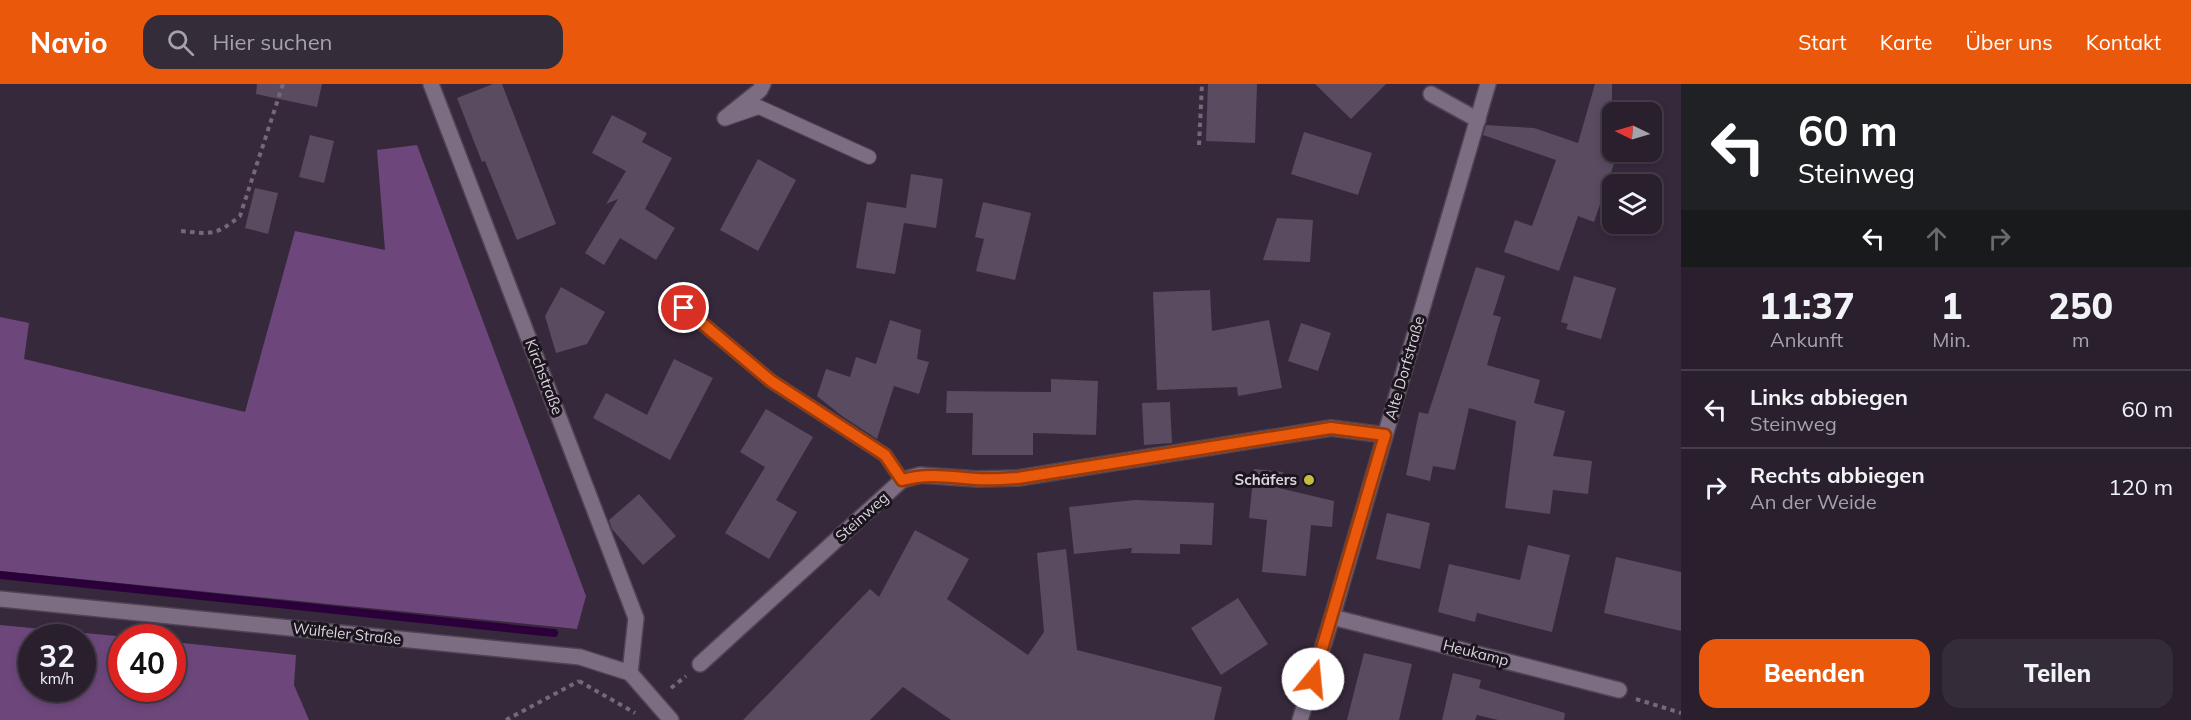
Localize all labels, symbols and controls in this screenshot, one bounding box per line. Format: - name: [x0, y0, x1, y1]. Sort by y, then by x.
- search box: [143, 15, 563, 69]
- text: Navio: [30, 25, 107, 60]
- icon: search: [164, 26, 197, 59]
- text: Hier suchen: [212, 28, 333, 56]
- text: Start: [1798, 29, 1847, 55]
- text: Karte: [1880, 29, 1932, 55]
- text: Über uns: [1965, 29, 2053, 55]
- text: Kontakt: [2086, 29, 2161, 55]
- north arrow: [1602, 102, 1662, 162]
- map controls: [1602, 102, 1662, 234]
- text: 60 m: [1798, 104, 1898, 157]
- icon: left: [1699, 108, 1777, 186]
- text: Steinweg: [1798, 156, 1915, 190]
- button: layers: [1602, 174, 1662, 234]
- icon: left: [1857, 222, 1890, 255]
- icon: ahead: [1920, 222, 1953, 255]
- icon: right: [1983, 222, 2016, 255]
- pin: [658, 282, 709, 333]
- text: 11:37: [1759, 283, 1855, 328]
- text: 1: [1941, 283, 1962, 328]
- text: 250: [2048, 283, 2113, 328]
- icon: arrive: [667, 291, 700, 324]
- street label: Alte Dorfstraße: [1381, 314, 1428, 422]
- text: Ankunft: [1770, 327, 1843, 352]
- text: Min.: [1932, 327, 1971, 352]
- text: m: [2072, 327, 2090, 352]
- street label: Kirchstraße: [521, 336, 568, 417]
- text: Links abbiegen: [1750, 383, 1908, 411]
- icon: left: [1699, 393, 1732, 426]
- text: 60 m: [2122, 395, 2173, 423]
- text: Steinweg: [1750, 411, 1837, 436]
- text: Rechts abbiegen: [1750, 461, 1925, 489]
- place label: Schäfers: [1235, 470, 1297, 489]
- icon: right: [1699, 471, 1732, 504]
- marker: Schäfers: [1302, 473, 1316, 487]
- text: 120 m: [2108, 473, 2173, 501]
- street label: Steinweg: [831, 488, 892, 545]
- text: An der Weide: [1750, 489, 1877, 514]
- street label: Wülfeler Straße: [292, 618, 402, 649]
- speed limit sign: 40: [108, 624, 186, 702]
- street label: Heukamp: [1441, 635, 1511, 670]
- text: 32: [39, 637, 75, 675]
- button: Beenden: [1699, 639, 1930, 708]
- button: Teilen: [1942, 639, 2173, 708]
- position arrow: [1281, 647, 1345, 711]
- text: km/h: [40, 669, 74, 688]

